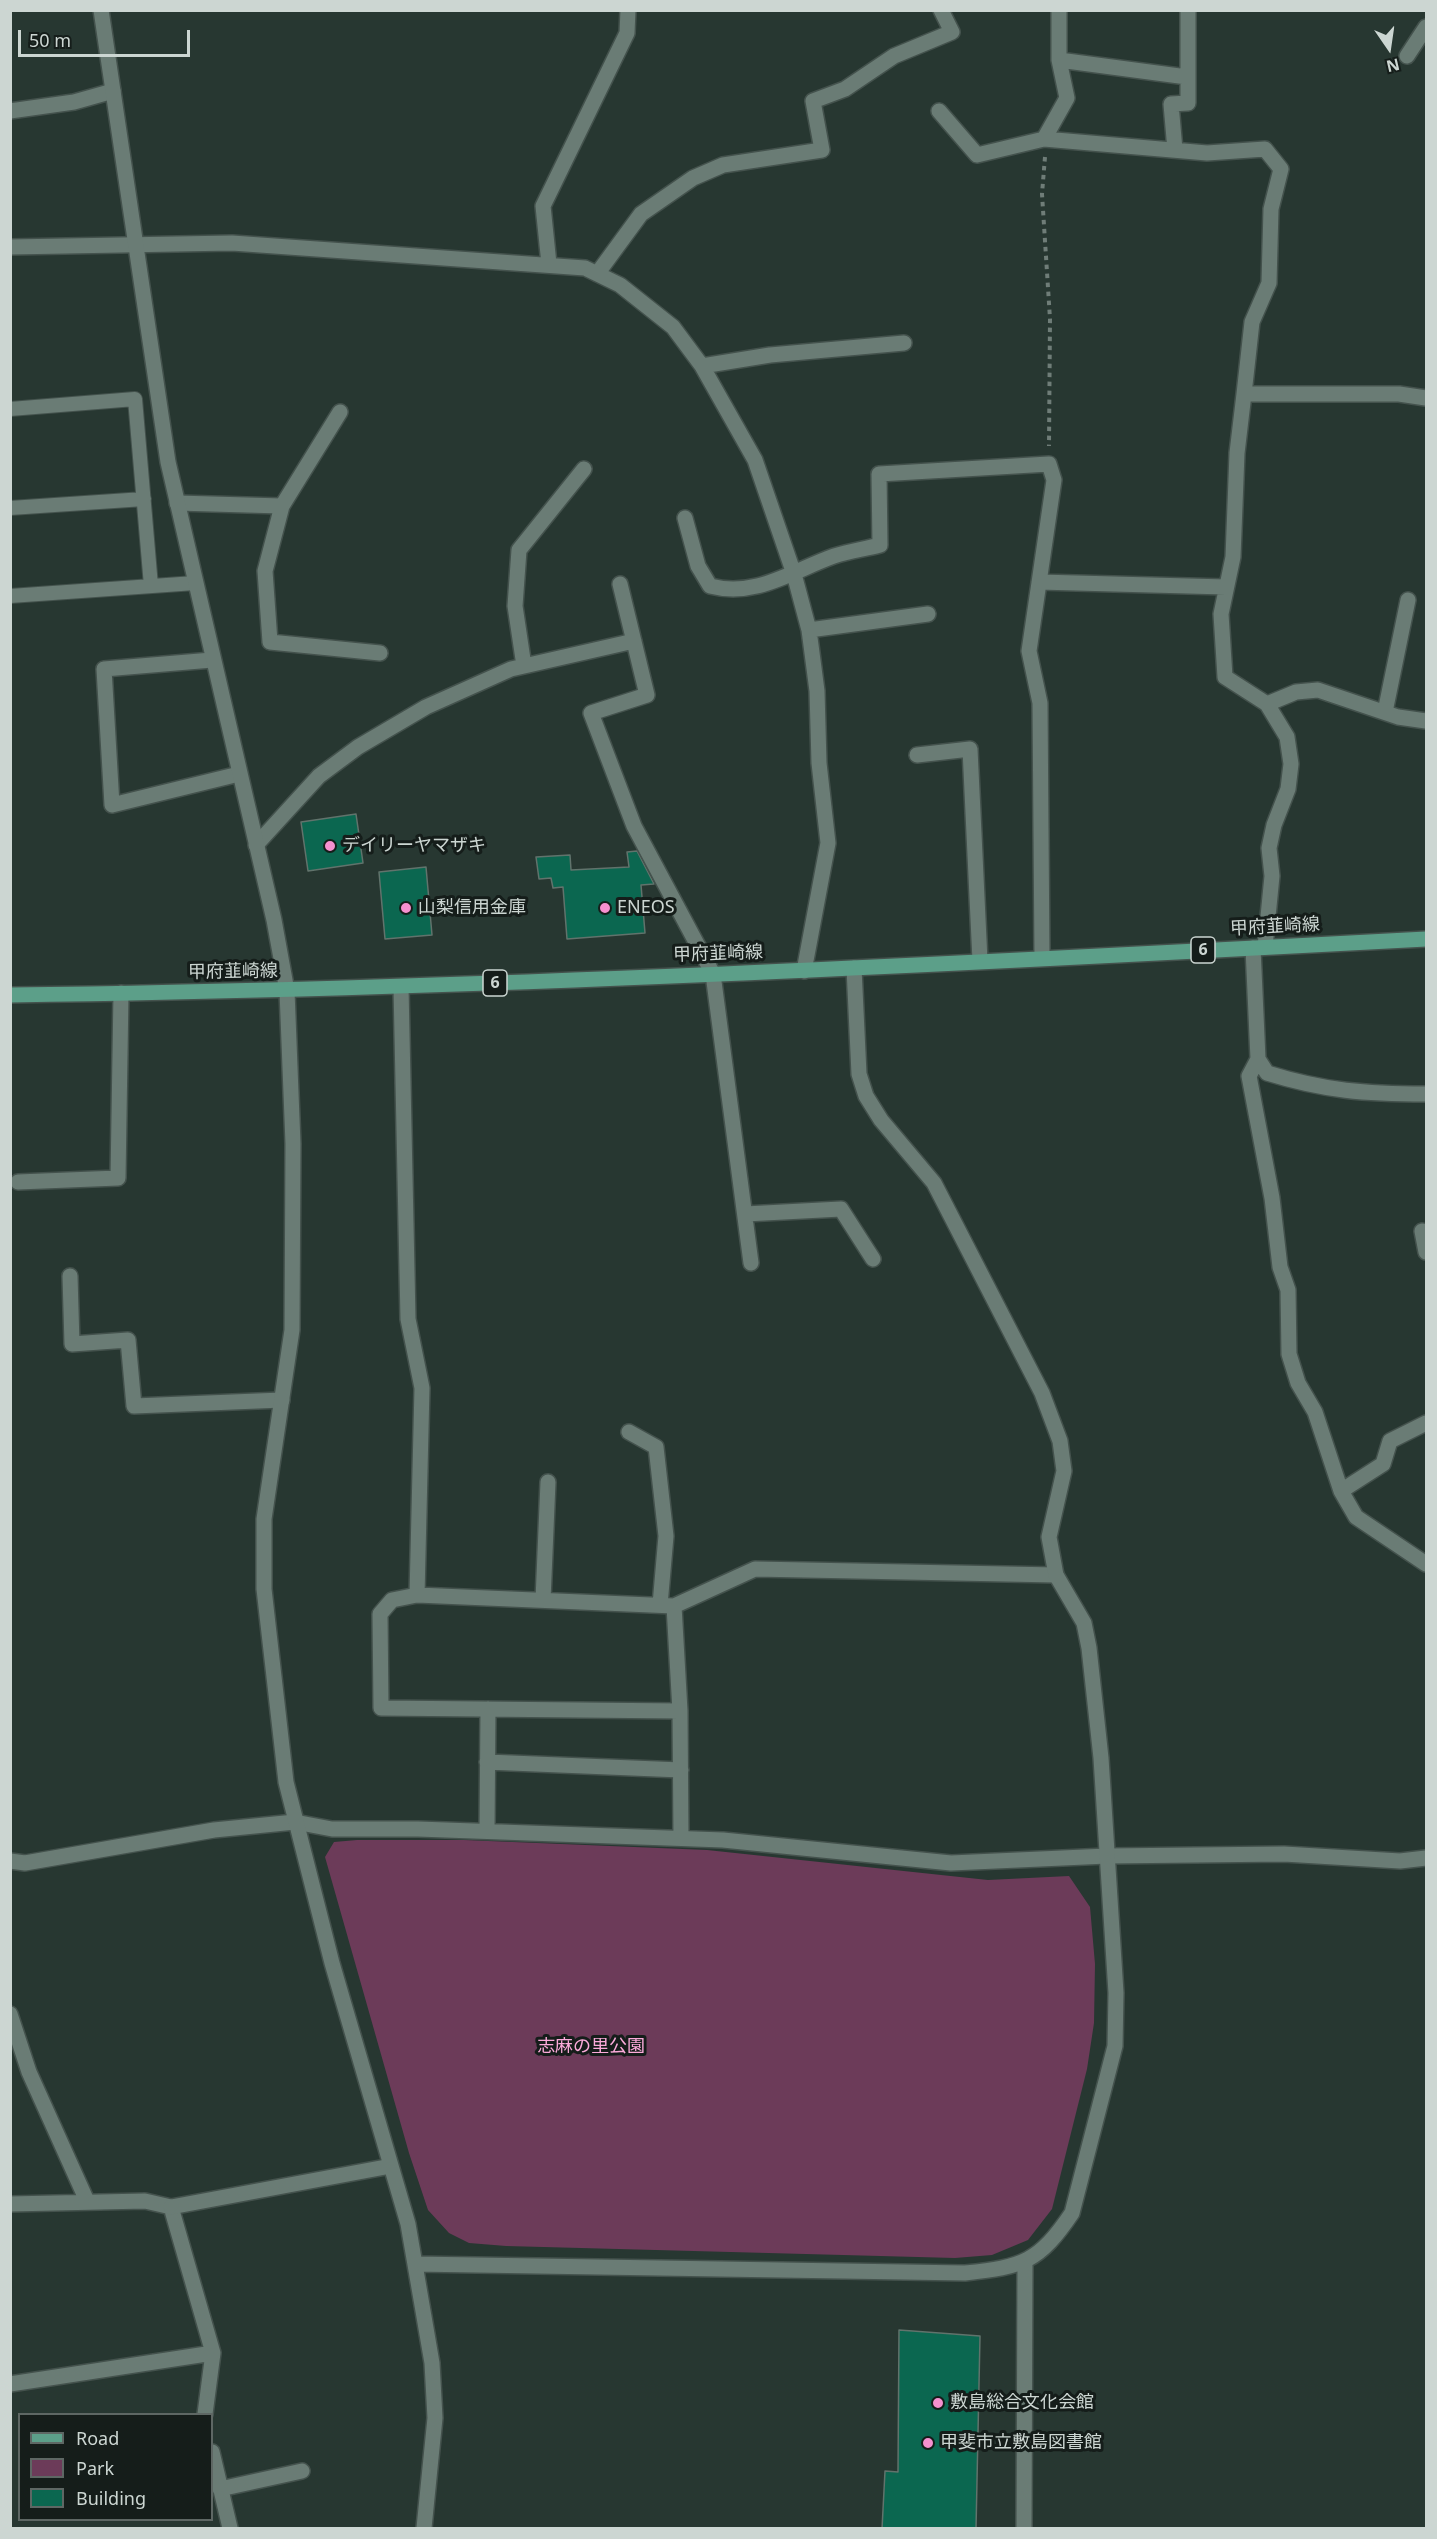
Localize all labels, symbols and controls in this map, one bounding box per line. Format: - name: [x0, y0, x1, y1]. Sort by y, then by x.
- scale bar: [21, 18, 194, 56]
- north arrow: [1359, 18, 1419, 78]
- text: 50 m: [29, 28, 71, 52]
- text: N: [1384, 53, 1402, 78]
- place label: デイリーヤマザキ: [342, 835, 486, 857]
- marker: デイリーヤマザキ: [323, 839, 337, 853]
- place label: 山梨信用金庫: [418, 897, 526, 919]
- place label: ENEOS: [617, 897, 675, 919]
- marker: 山梨信用金庫: [399, 901, 413, 915]
- marker: ENEOS: [598, 901, 612, 915]
- street label: 甲府韮崎線: [1229, 914, 1321, 940]
- road number: 6: [1191, 937, 1215, 963]
- street label: 甲府韮崎線: [673, 942, 763, 966]
- street label: 甲府韮崎線: [188, 960, 278, 984]
- road number: 6: [483, 970, 507, 996]
- park label: 志麻の里公園: [537, 2036, 645, 2058]
- place label: 敷島総合文化会館: [950, 2392, 1094, 2414]
- marker: 敷島総合文化会館: [931, 2396, 945, 2410]
- legend: [18, 2413, 213, 2521]
- text: Road: [76, 2426, 119, 2450]
- place label: 甲斐市立敷島図書館: [940, 2432, 1102, 2454]
- marker: 甲斐市立敷島図書館: [921, 2436, 935, 2450]
- text: Park: [76, 2456, 114, 2480]
- text: Building: [76, 2486, 146, 2510]

